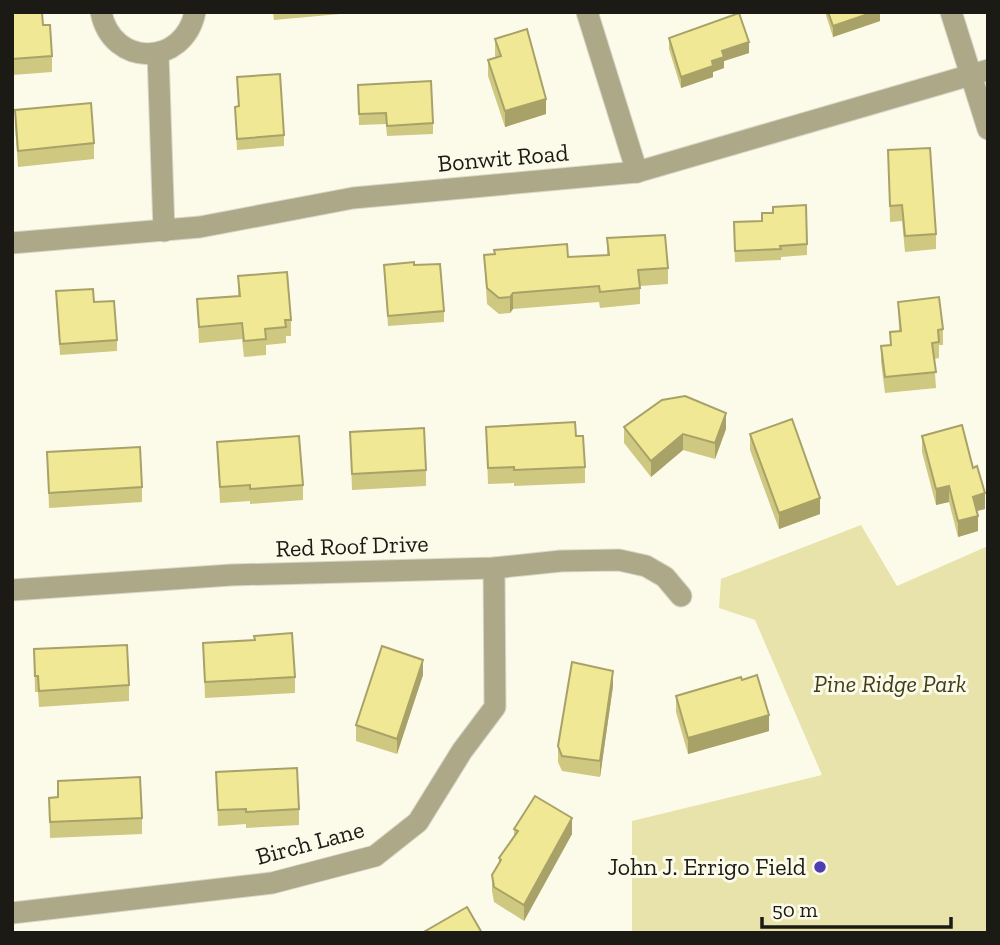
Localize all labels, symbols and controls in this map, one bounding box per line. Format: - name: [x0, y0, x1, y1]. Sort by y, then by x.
- street label: Bonwit Road: [436, 137, 570, 178]
- street label: Red Roof Drive: [275, 528, 429, 563]
- park label: Pine Ridge Park: [814, 669, 967, 698]
- street label: Birch Lane: [253, 814, 367, 871]
- place label: John J. Errigo Field: [607, 852, 806, 881]
- marker: John J. Errigo Field: [812, 859, 828, 875]
- scale bar: [762, 886, 951, 930]
- text: 50 m: [772, 897, 818, 922]

